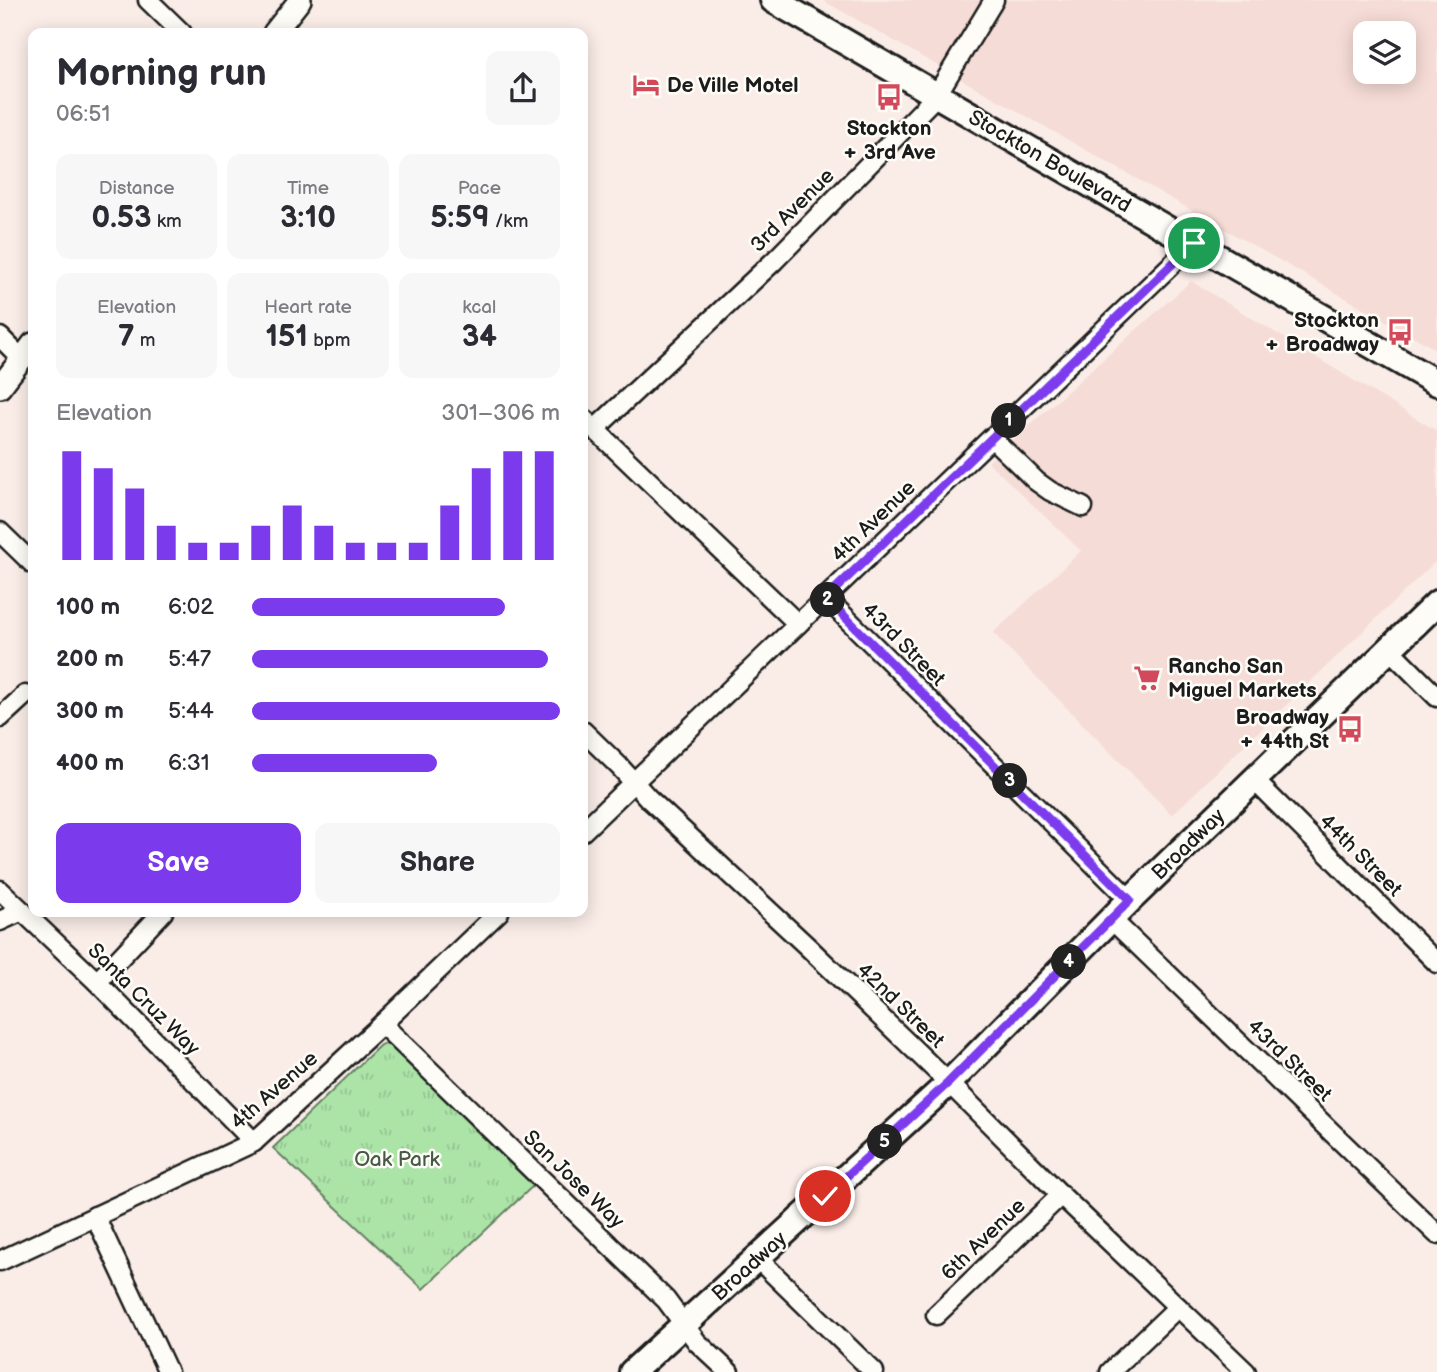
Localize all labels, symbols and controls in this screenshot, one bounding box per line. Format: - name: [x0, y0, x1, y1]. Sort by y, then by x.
- map controls: [1353, 21, 1416, 84]
- button: layers: [1353, 21, 1416, 84]
- text: Morning run: [56, 51, 267, 96]
- button: share: [486, 51, 560, 125]
- hotel icon: De Ville Motel: [631, 70, 661, 100]
- place label: De Ville Motel: [667, 73, 799, 98]
- bus stop icon: Stockton + 3rd Ave: [874, 82, 904, 112]
- text: 06:51: [56, 100, 110, 128]
- street label: Stockton Boulevard: [964, 105, 1135, 218]
- place label: Stockton + 3rd Ave: [842, 116, 936, 165]
- street label: 3rd Avenue: [745, 163, 839, 257]
- text: Distance: [99, 177, 175, 200]
- text: Time: [287, 177, 329, 200]
- text: Pace: [458, 177, 501, 200]
- text: 0.53: [92, 200, 152, 236]
- text: 3:10: [280, 200, 336, 236]
- text: 5:59: [430, 200, 490, 236]
- text: km: [152, 210, 182, 233]
- text: /km: [490, 210, 528, 233]
- pin: [1164, 213, 1224, 273]
- icon: arrive: [1175, 224, 1213, 262]
- text: Elevation: [97, 296, 176, 319]
- text: Heart rate: [264, 296, 352, 319]
- text: kcal: [462, 296, 496, 319]
- place label: Stockton + Broadway: [1264, 308, 1379, 357]
- bus stop icon: Stockton + Broadway: [1385, 317, 1415, 347]
- text: 7: [118, 319, 135, 355]
- text: 151: [265, 319, 308, 355]
- text: 34: [462, 319, 497, 355]
- text: m: [135, 329, 155, 352]
- text: bpm: [308, 329, 351, 352]
- text: Elevation: [56, 399, 152, 427]
- text: 301–306 m: [441, 399, 560, 427]
- pin: 1: [992, 404, 1026, 438]
- text: 1: [1005, 409, 1013, 432]
- street label: 4th Avenue: [826, 475, 921, 568]
- pin: 2: [810, 582, 846, 618]
- text: 2: [822, 588, 833, 611]
- text: 100 m: [56, 593, 120, 621]
- text: 6:02: [168, 593, 214, 621]
- street label: 43rd Street: [857, 597, 951, 692]
- text: 200 m: [56, 645, 124, 673]
- text: 5:47: [168, 645, 211, 673]
- place label: Rancho San Miguel Markets: [1168, 654, 1317, 703]
- supermarket icon: Rancho San Miguel Markets: [1132, 663, 1162, 693]
- text: 300 m: [56, 697, 124, 725]
- text: 5:44: [168, 697, 214, 725]
- place label: Broadway + 44th St: [1236, 705, 1329, 754]
- bus stop icon: Broadway + 44th St: [1335, 714, 1365, 744]
- text: 400 m: [56, 749, 124, 777]
- text: 6:31: [168, 749, 210, 777]
- pin: 3: [992, 764, 1028, 798]
- text: 3: [1004, 769, 1015, 792]
- street label: Broadway: [1147, 803, 1230, 885]
- street label: 44th Street: [1314, 809, 1408, 902]
- button: Save: [56, 823, 301, 903]
- button: Share: [315, 823, 560, 903]
- street label: Santa Cruz Way: [82, 938, 205, 1061]
- pin: 4: [1052, 944, 1086, 979]
- text: 4: [1063, 950, 1074, 973]
- street label: 42nd Street: [852, 957, 950, 1054]
- street label: 43rd Street: [1242, 1014, 1338, 1107]
- street label: 4th Avenue: [226, 1046, 323, 1135]
- pin: 5: [868, 1124, 903, 1160]
- street label: San Jose Way: [518, 1125, 630, 1234]
- text: 5: [879, 1130, 890, 1153]
- park label: Oak Park: [354, 1147, 441, 1172]
- pin: [795, 1166, 855, 1226]
- icon: check: [806, 1177, 844, 1215]
- street label: 6th Avenue: [936, 1193, 1031, 1286]
- street label: Broadway: [707, 1226, 792, 1306]

